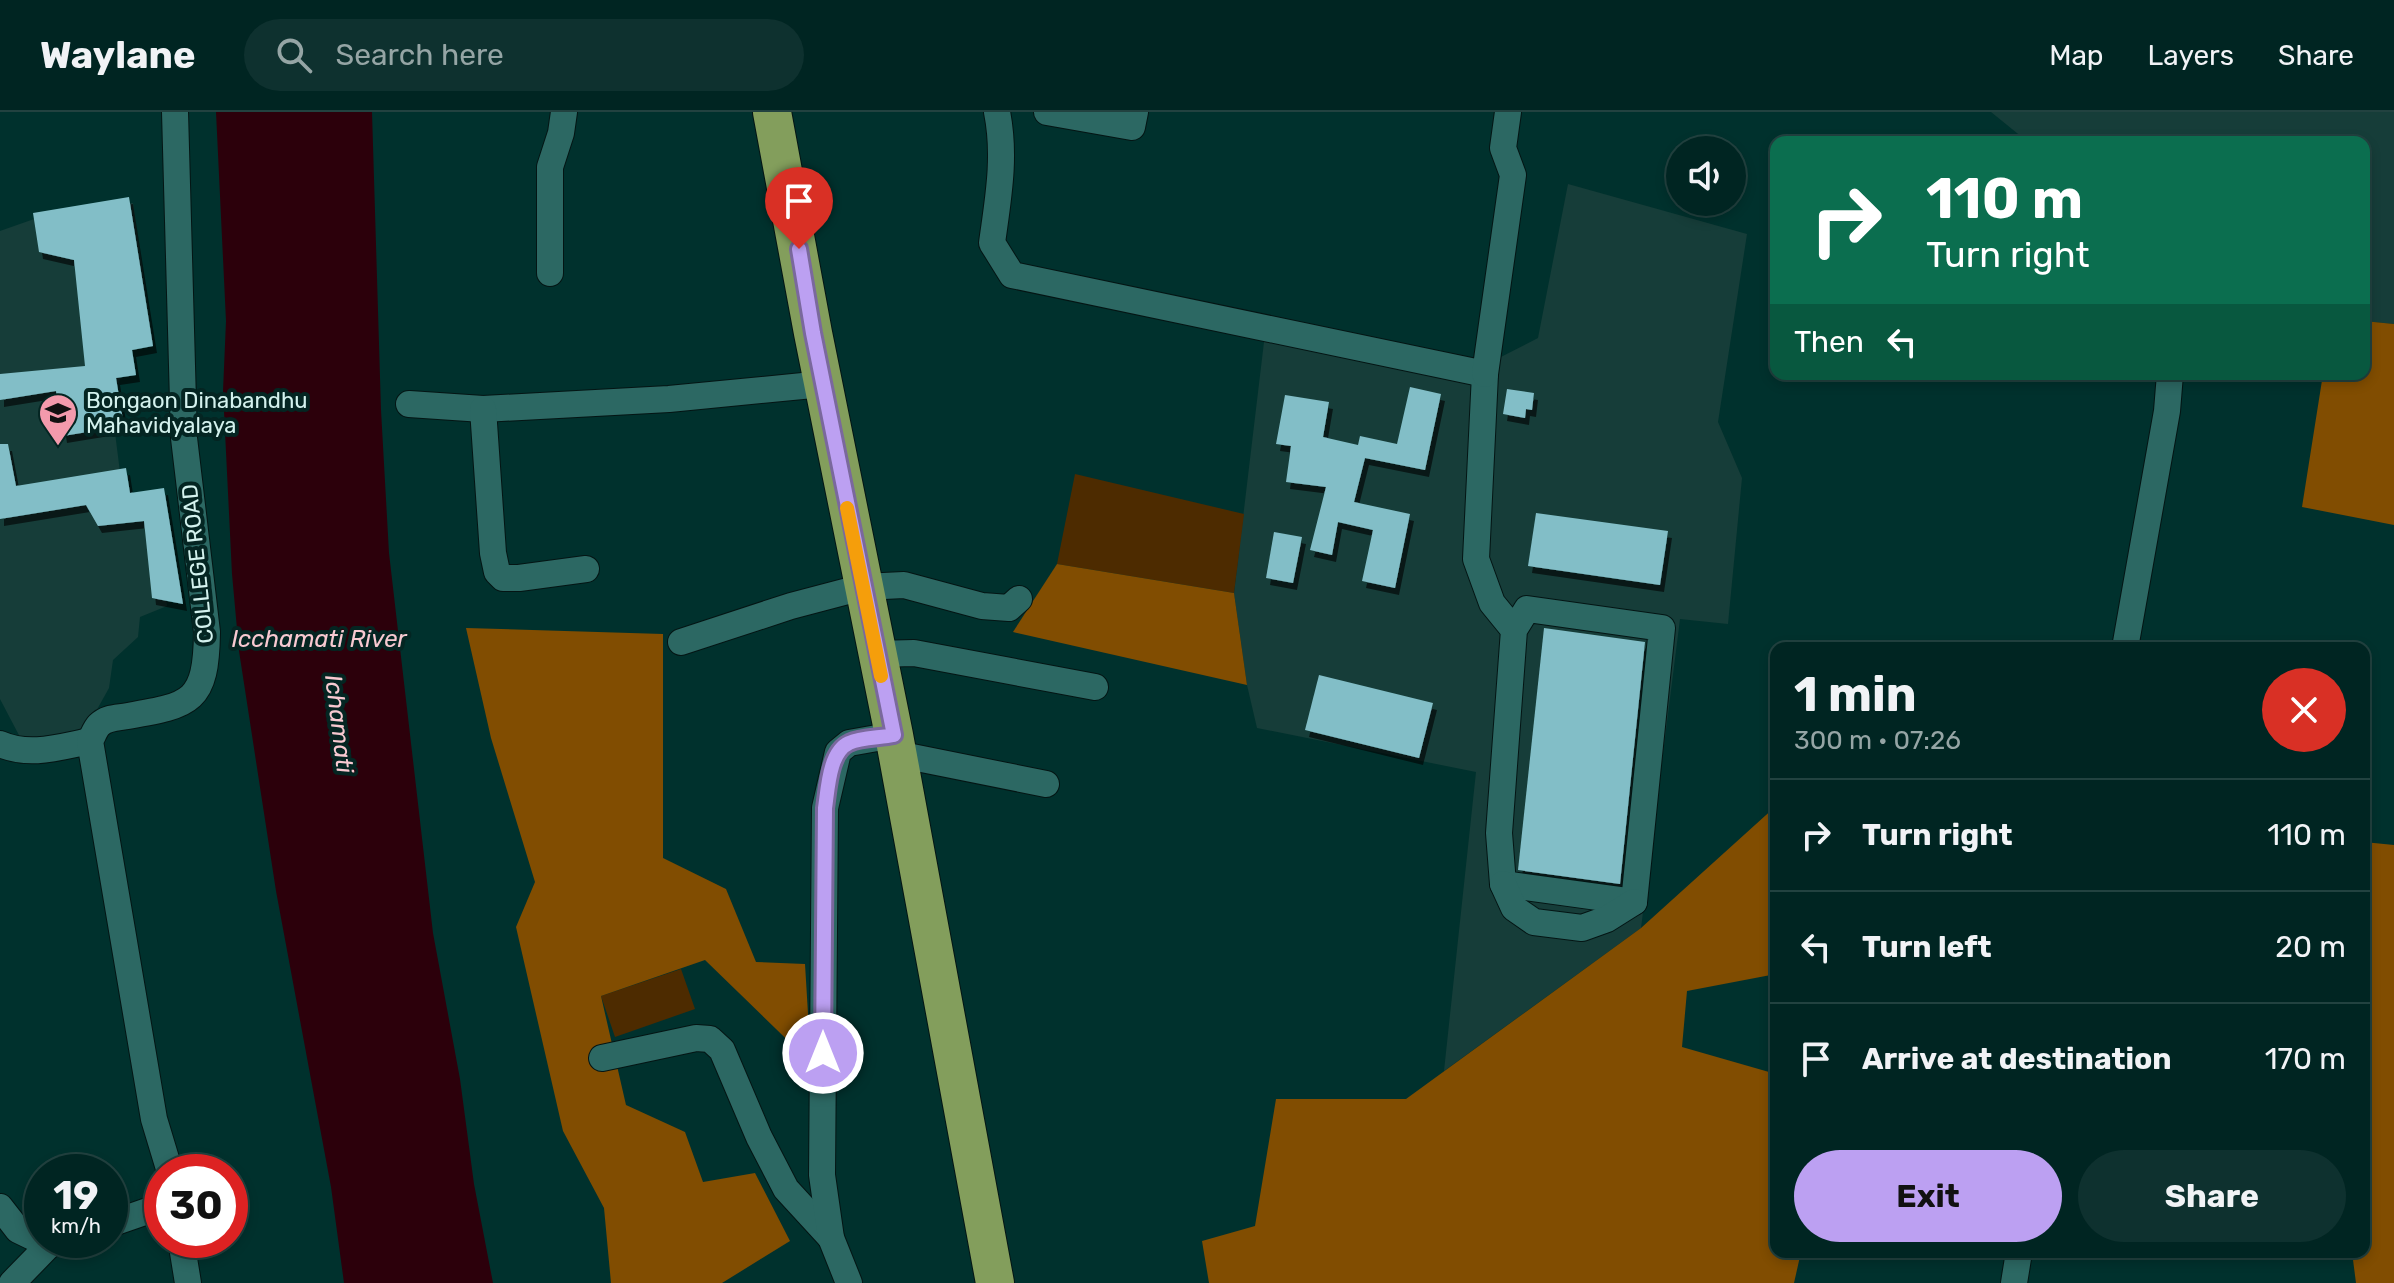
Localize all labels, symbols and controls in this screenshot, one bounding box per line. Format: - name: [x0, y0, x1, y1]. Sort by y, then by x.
- search box: [244, 19, 804, 91]
- text: Waylane: [40, 32, 196, 78]
- icon: search: [272, 33, 316, 77]
- text: Search here: [336, 37, 504, 73]
- text: Map: [2049, 39, 2104, 72]
- text: Layers: [2148, 39, 2234, 72]
- text: Share: [2278, 39, 2354, 72]
- map controls: [1666, 136, 1746, 216]
- button: sound: [1666, 136, 1746, 216]
- text: 110 m: [1926, 166, 2083, 232]
- pin: [765, 167, 833, 249]
- icon: right: [1794, 168, 1898, 272]
- icon: arrive: [777, 179, 821, 223]
- text: Turn right: [1926, 233, 2090, 276]
- icon: left: [1880, 320, 1924, 364]
- text: Then: [1794, 324, 1864, 360]
- place label: Bongaon Dinabandhu Mahavidyalaya: [86, 387, 308, 439]
- school or university icon: Bongaon Dinabandhu Mahavidyalaya: [37, 392, 79, 447]
- street label: COLLEGE ROAD: [176, 483, 219, 645]
- water label: Icchamati River: [231, 625, 407, 653]
- text: 1 min: [1794, 666, 1917, 723]
- button: close: [2262, 668, 2346, 752]
- water label: Ichamati: [319, 673, 359, 776]
- text: 300 m · 07:26: [1794, 725, 1961, 756]
- icon: right: [1794, 813, 1838, 857]
- text: Turn right: [1862, 817, 2013, 853]
- text: 110 m: [2267, 817, 2346, 853]
- icon: left: [1794, 925, 1838, 969]
- text: Turn left: [1862, 929, 1992, 965]
- text: 20 m: [2275, 929, 2346, 965]
- position arrow: [781, 1011, 865, 1095]
- icon: arrive: [1794, 1037, 1838, 1081]
- text: Arrive at destination: [1862, 1041, 2172, 1077]
- text: 170 m: [2265, 1041, 2346, 1077]
- button: Exit: [1794, 1150, 2062, 1242]
- button: Share: [2078, 1150, 2346, 1242]
- speed limit sign: 30: [144, 1154, 248, 1258]
- text: 19: [53, 1172, 99, 1219]
- text: km/h: [51, 1214, 101, 1238]

